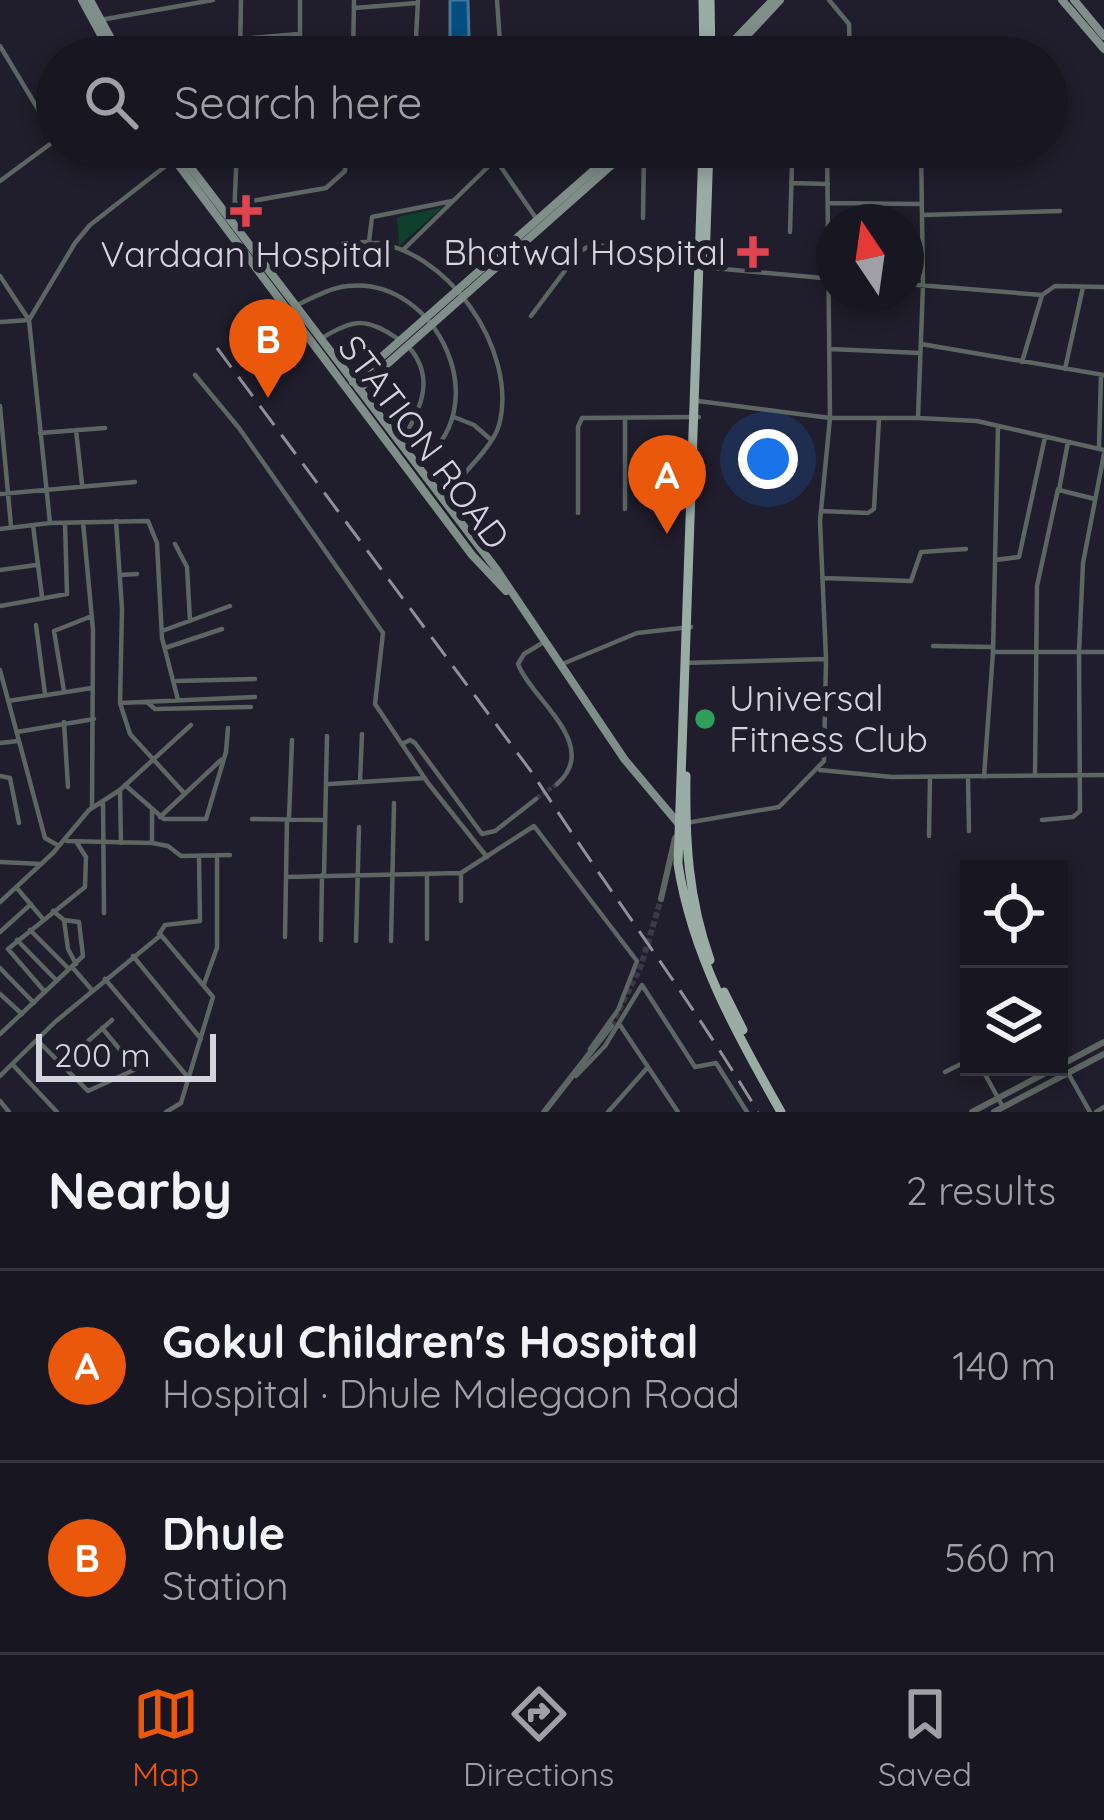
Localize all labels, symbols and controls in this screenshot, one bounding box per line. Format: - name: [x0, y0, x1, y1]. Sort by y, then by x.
- search box: [36, 36, 1068, 168]
- icon: search: [78, 69, 144, 135]
- text: Search here: [174, 74, 422, 130]
- marker: Vardaan Hospital: [230, 195, 262, 227]
- north arrow: [816, 204, 924, 312]
- place label: Bhatwal Hospital: [443, 229, 726, 274]
- place label: Vardaan Hospital: [100, 231, 392, 276]
- marker: Bhatwal Hospital: [737, 236, 769, 268]
- pin: B: [229, 299, 307, 398]
- street label: STATION ROAD: [329, 326, 520, 558]
- your location: [738, 429, 798, 489]
- pin: A: [628, 435, 706, 534]
- place label: Universal Fitness Club: [729, 675, 928, 761]
- marker: Universal Fitness Club: [692, 706, 718, 732]
- map controls: [960, 860, 1068, 1076]
- button: locate: [960, 860, 1068, 968]
- button: layers: [960, 968, 1068, 1076]
- scale bar: [36, 1028, 216, 1081]
- text: 200 m: [54, 1034, 151, 1075]
- text: Nearby: [48, 1158, 232, 1222]
- text: 2 results: [906, 1166, 1056, 1215]
- text: Gokul Children's Hospital: [162, 1313, 699, 1369]
- text: A: [75, 1341, 99, 1390]
- text: 140 m: [952, 1341, 1056, 1390]
- text: Hospital · Dhule Malegaon Road: [162, 1369, 740, 1418]
- text: Dhule: [162, 1505, 285, 1561]
- text: B: [74, 1533, 100, 1582]
- text: 560 m: [944, 1533, 1056, 1582]
- text: Station: [162, 1561, 288, 1610]
- tab: Map: [132, 1681, 199, 1794]
- tab: Directions: [463, 1681, 614, 1794]
- tab: Saved: [878, 1681, 972, 1794]

